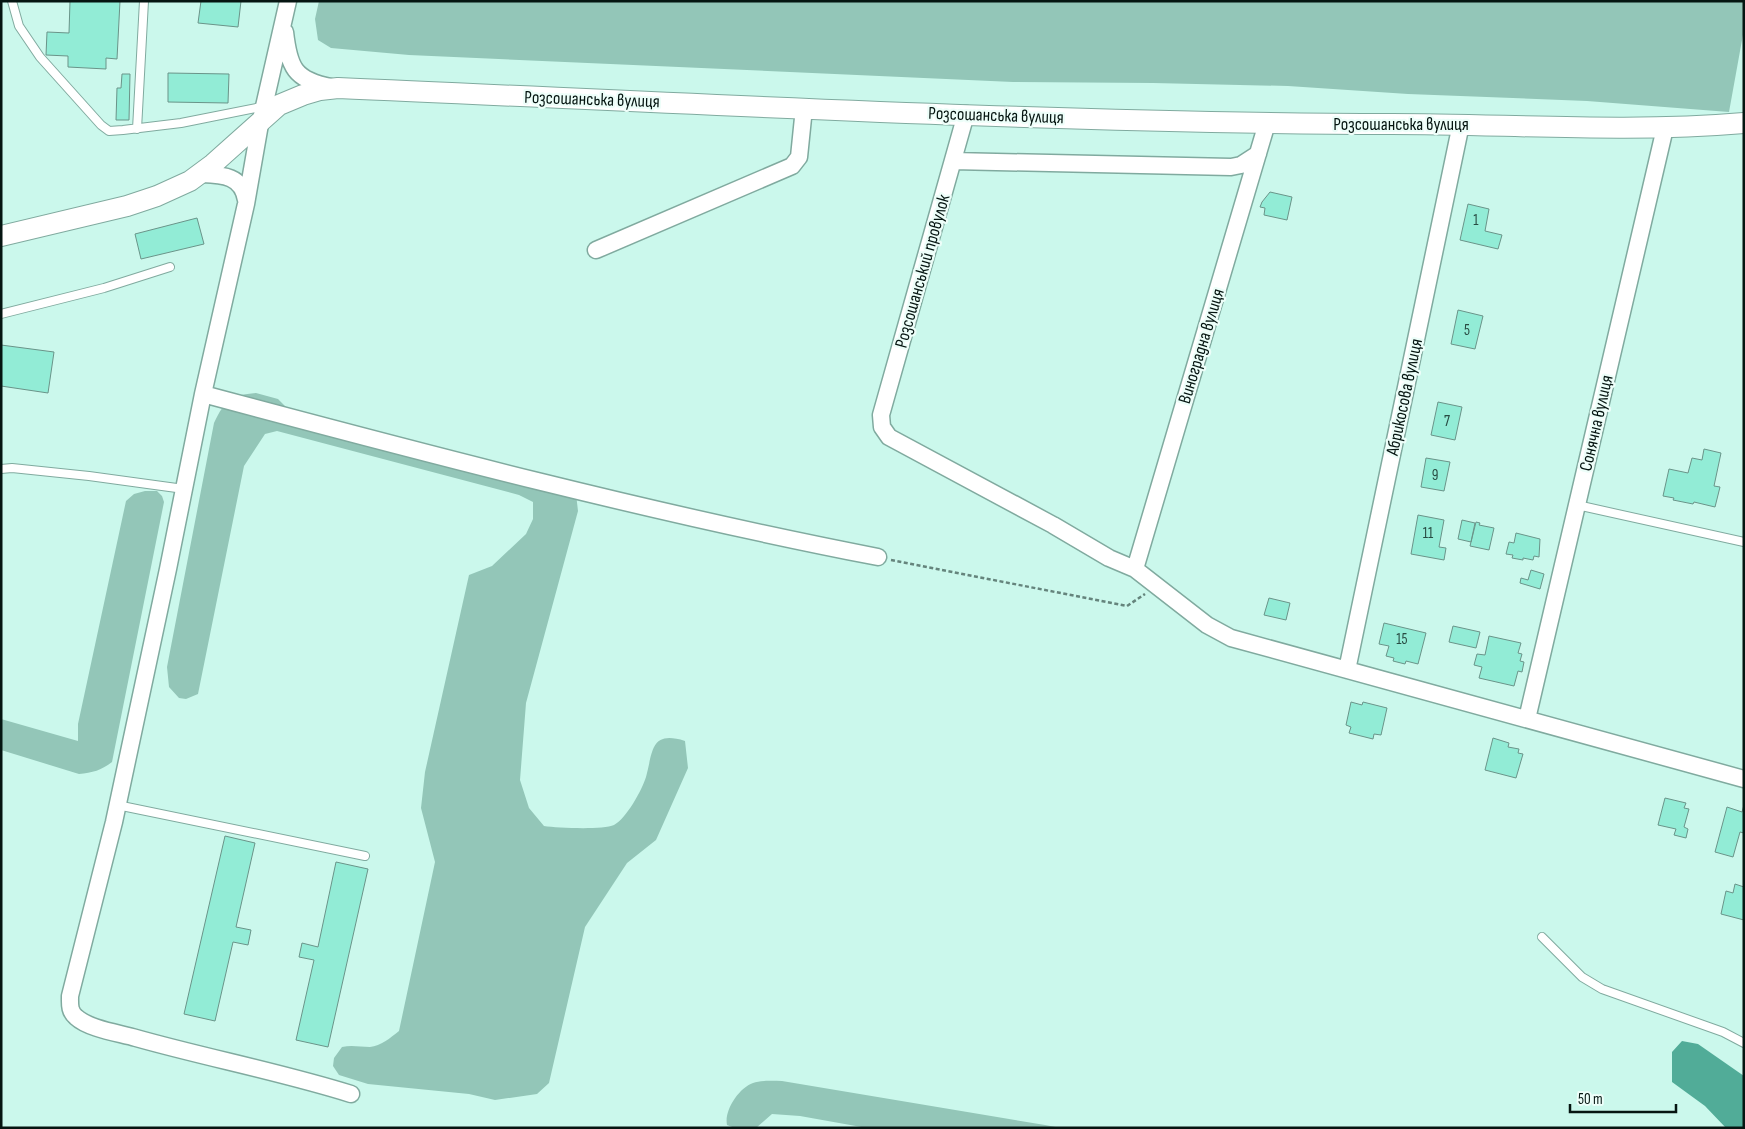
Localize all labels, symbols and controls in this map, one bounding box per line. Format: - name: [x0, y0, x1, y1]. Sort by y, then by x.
- street label: Розсошанська вулиця: [524, 87, 660, 112]
- street label: Розсошанська вулиця: [928, 103, 1064, 128]
- street label: Розсошанська вулиця: [1333, 114, 1469, 135]
- street label: Розсошанський провулок: [891, 192, 954, 350]
- house number: 1: [1473, 211, 1479, 230]
- street label: Виноградна вулиця: [1174, 286, 1229, 406]
- house number: 5: [1464, 321, 1470, 340]
- street label: Абрикосова вулиця: [1382, 337, 1427, 458]
- street label: Сонячна вулиця: [1575, 373, 1618, 473]
- house number: 7: [1444, 412, 1450, 431]
- house number: 9: [1432, 466, 1438, 485]
- house number: 11: [1423, 524, 1434, 543]
- house number: 15: [1396, 630, 1408, 649]
- scale bar: [1570, 1082, 1676, 1114]
- text: 50 m: [1578, 1090, 1603, 1109]

